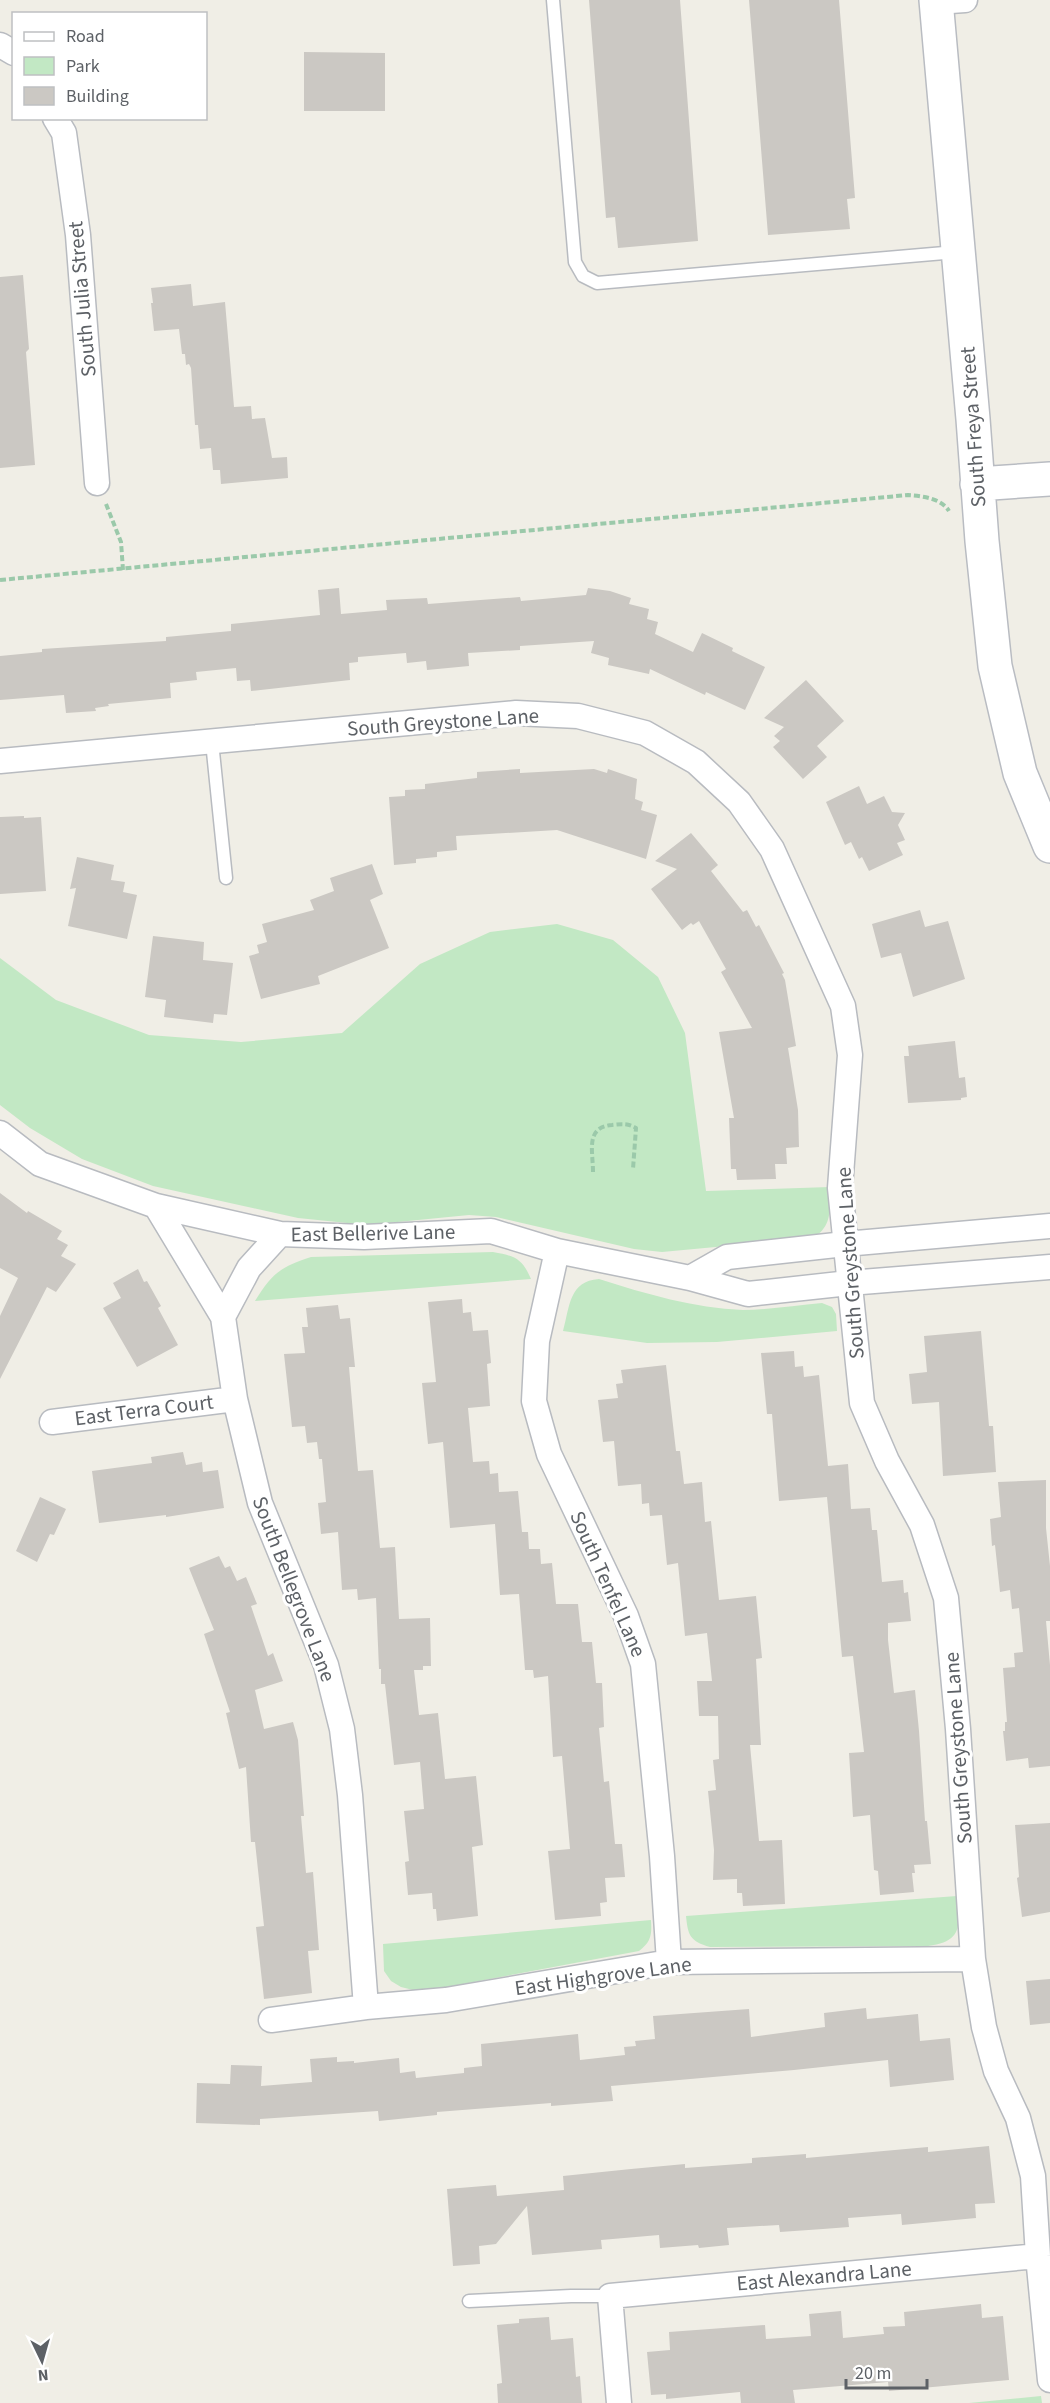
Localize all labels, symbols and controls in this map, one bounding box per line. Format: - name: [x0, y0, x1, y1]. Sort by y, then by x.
- legend: [12, 12, 207, 120]
- text: Road: [66, 24, 105, 49]
- text: Park: [66, 54, 100, 79]
- text: Building: [66, 84, 129, 109]
- street label: South Julia Street: [60, 220, 104, 378]
- street label: South Freya Street: [952, 346, 994, 508]
- street label: South Greystone Lane: [346, 700, 540, 744]
- street label: South Greystone Lane: [828, 1166, 872, 1360]
- street label: East Bellerive Lane: [290, 1217, 456, 1249]
- street label: East Terra Court: [73, 1387, 215, 1433]
- street label: South Bellegrove Lane: [245, 1492, 343, 1686]
- street label: South Tenfel Lane: [562, 1506, 654, 1662]
- street label: South Greystone Lane: [936, 1651, 980, 1845]
- street label: East Highgrove Lane: [513, 1949, 693, 2003]
- street label: East Alexandra Lane: [735, 2253, 913, 2299]
- north arrow: [12, 2331, 72, 2391]
- scale bar: [846, 2352, 927, 2390]
- text: 20 m: [855, 2361, 891, 2386]
- text: N: [37, 2364, 49, 2386]

